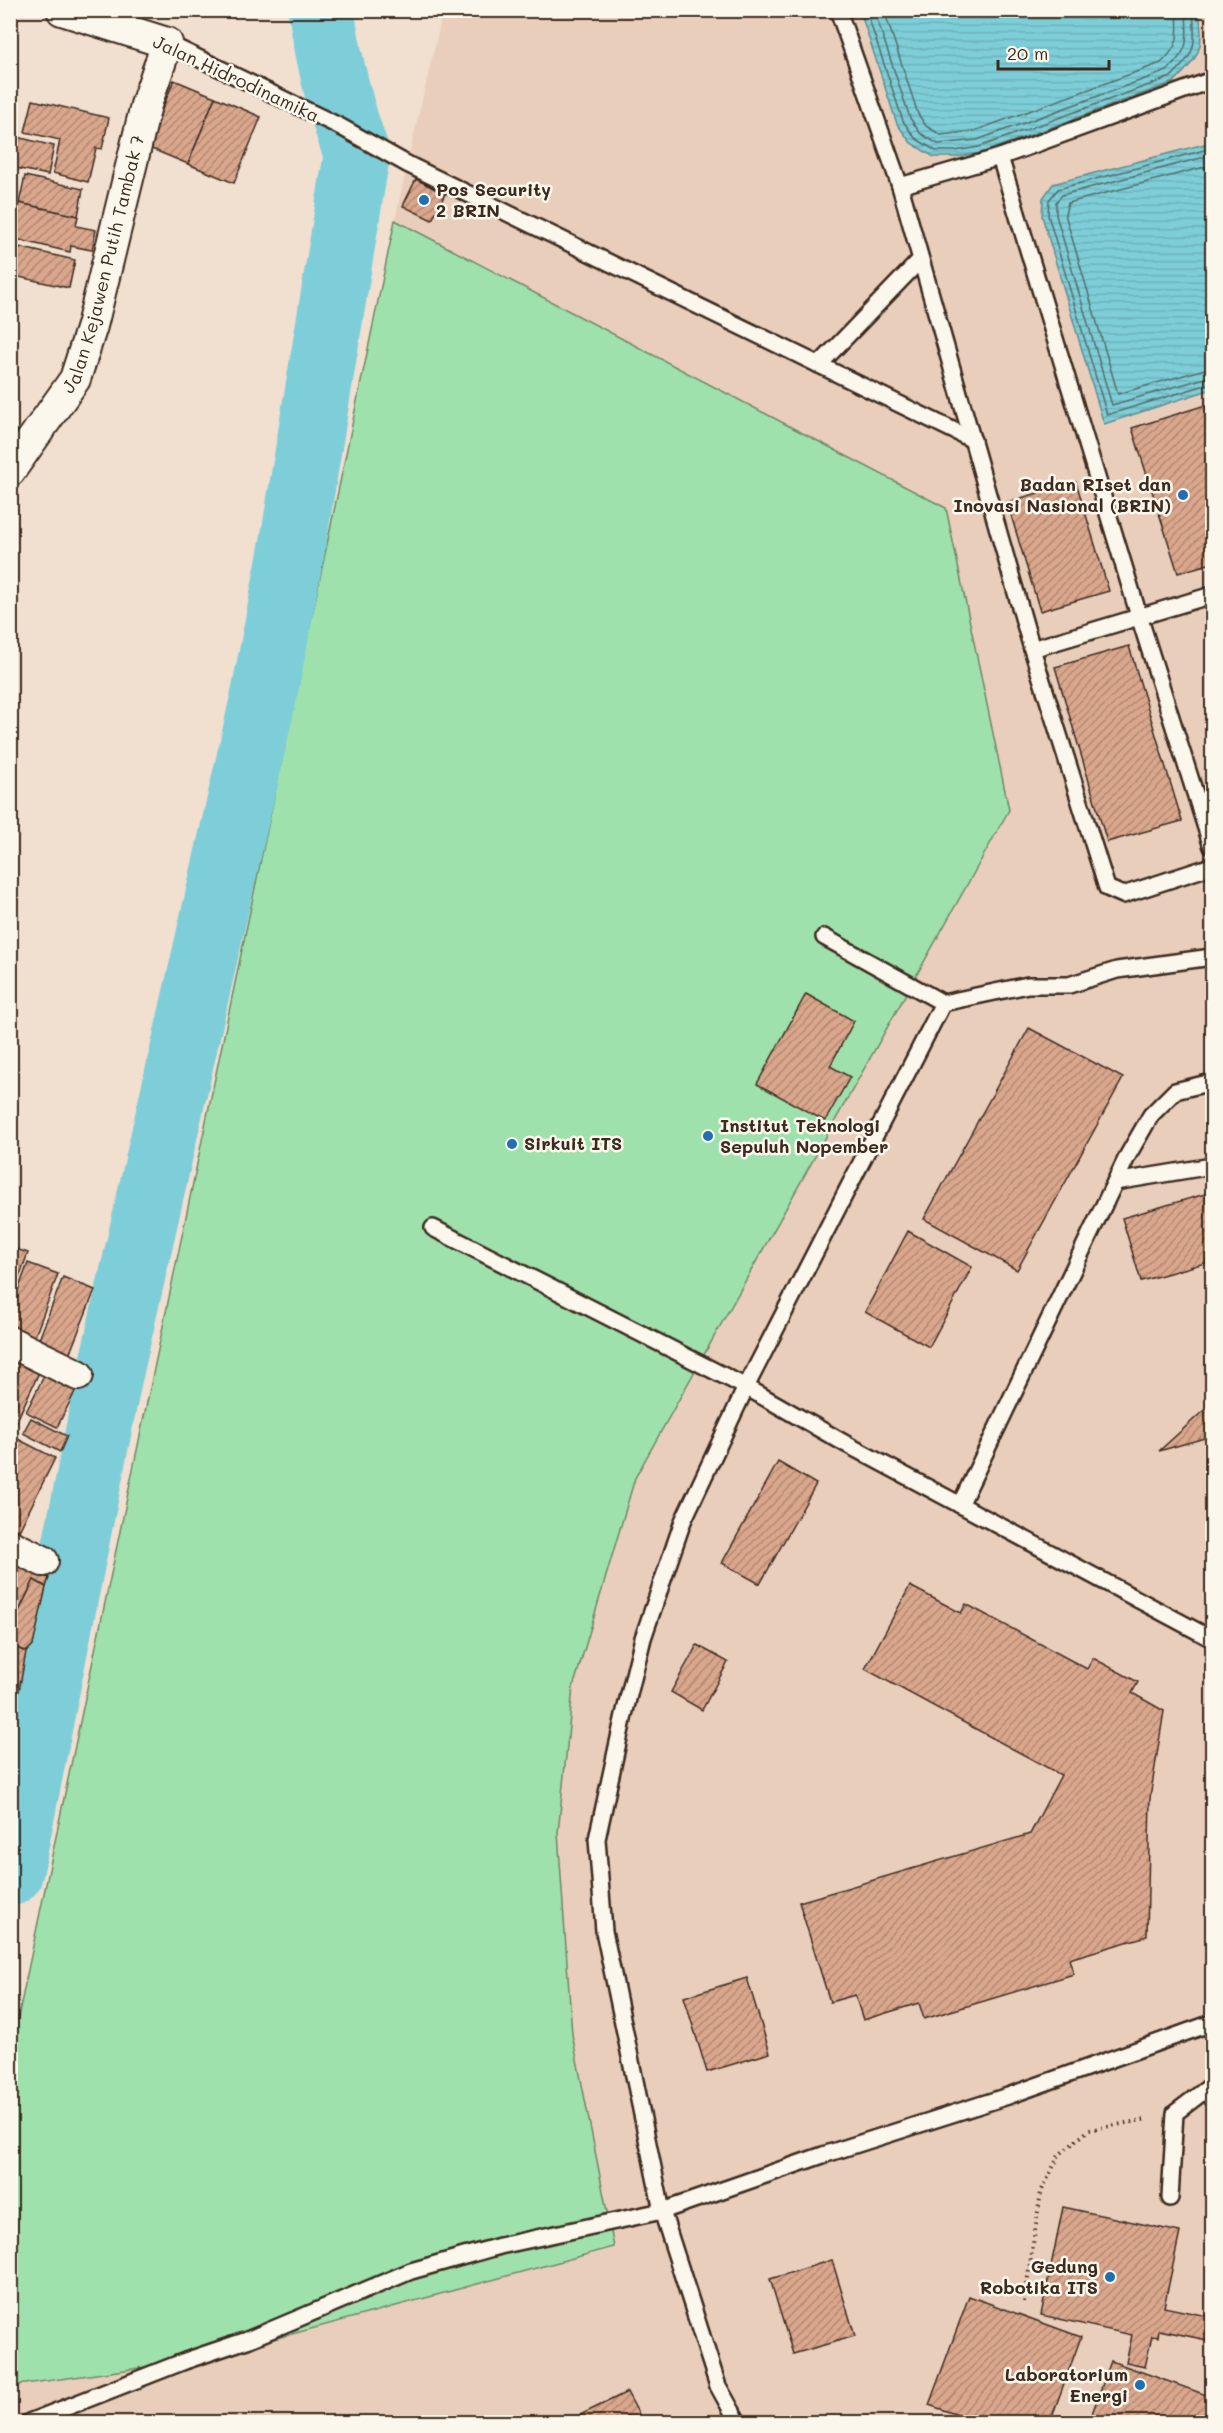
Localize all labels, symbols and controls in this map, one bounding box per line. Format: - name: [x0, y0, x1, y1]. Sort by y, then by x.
- street label: Jalan Hidrodinamika: [149, 29, 323, 127]
- scale bar: [998, 33, 1109, 71]
- text: 20 m: [1007, 41, 1048, 65]
- street label: Jalan Kejawen Putih Tambak 7: [56, 132, 149, 398]
- place label: Pos Security 2 BRIN: [436, 177, 551, 222]
- marker: Pos Security 2 BRIN: [417, 193, 431, 207]
- place label: Badan RIset dan Inovasi Nasional (BRIN): [954, 472, 1171, 517]
- marker: Badan RIset dan Inovasi Nasional (BRIN): [1176, 488, 1190, 502]
- place label: Institut Teknologi Sepuluh Nopember: [720, 1113, 888, 1158]
- marker: Institut Teknologi Sepuluh Nopember: [701, 1129, 715, 1143]
- place label: Sirkuit ITS: [524, 1131, 622, 1155]
- marker: Sirkuit ITS: [505, 1137, 519, 1151]
- place label: Gedung Robotika ITS: [980, 2254, 1098, 2299]
- marker: Gedung Robotika ITS: [1103, 2270, 1117, 2284]
- place label: Laboratorium Energi: [1005, 2362, 1128, 2407]
- marker: Laboratorium Energi: [1133, 2378, 1147, 2392]

